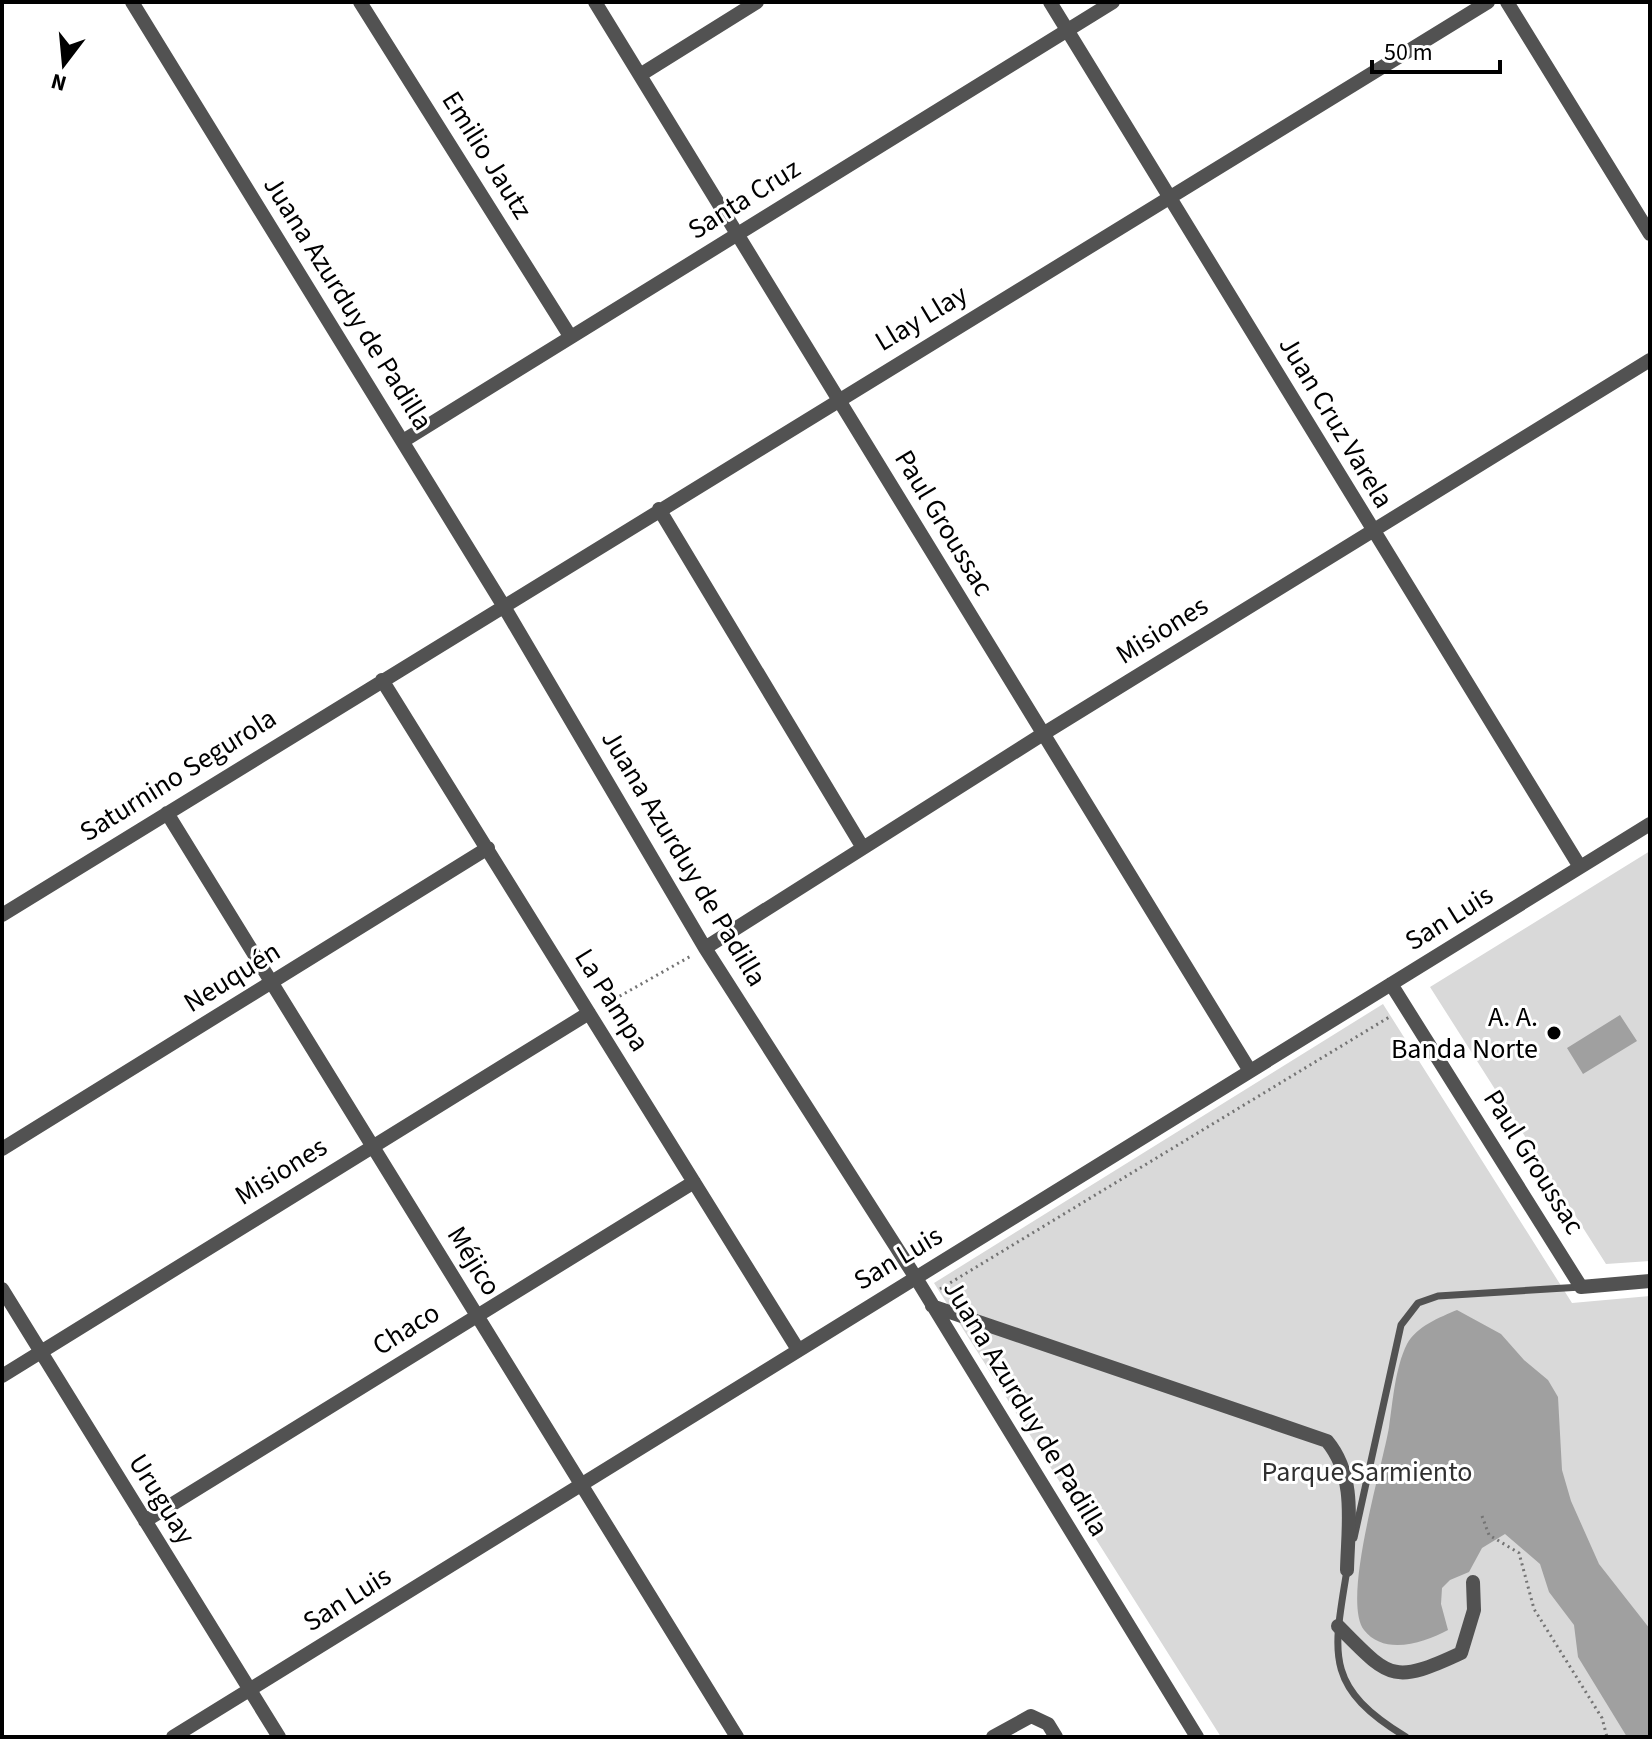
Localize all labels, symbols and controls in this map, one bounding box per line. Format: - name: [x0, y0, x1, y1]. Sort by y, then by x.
- north arrow: [24, 24, 104, 104]
- scale bar: [1372, 24, 1500, 74]
- text: 50 m: [1384, 35, 1433, 70]
- text: N: [47, 65, 70, 100]
- street label: Emilio Jautz: [432, 83, 542, 227]
- street label: Santa Cruz: [680, 149, 808, 249]
- street label: Juana Azurduy de Padilla: [253, 168, 443, 438]
- street label: Llay Llay: [867, 275, 975, 361]
- street label: Juan Cruz Varela: [1269, 328, 1403, 516]
- street label: Paul Groussac: [885, 442, 1004, 604]
- street label: Misiones: [1108, 586, 1216, 674]
- street label: Saturnino Segurola: [72, 698, 284, 852]
- street label: Juana Azurduy de Padilla: [591, 722, 777, 994]
- street label: San Luis: [1397, 875, 1501, 961]
- street label: Neuquén: [176, 932, 288, 1022]
- street label: La Pampa: [565, 941, 659, 1059]
- place label: A. A. Banda Norte: [1391, 997, 1538, 1069]
- marker: A. A. Banda Norte: [1545, 1024, 1563, 1042]
- street label: Paul Groussac: [1474, 1082, 1595, 1242]
- street label: Misiones: [227, 1127, 335, 1215]
- street label: San Luis: [846, 1216, 950, 1300]
- street label: Méjico: [437, 1218, 511, 1304]
- street label: Juana Azurduy de Padilla: [933, 1272, 1119, 1544]
- street label: Chaco: [365, 1293, 447, 1365]
- street label: Uruguay: [119, 1446, 205, 1552]
- park label: Parque Sarmiento: [1262, 1452, 1472, 1492]
- street label: San Luis: [295, 1556, 399, 1642]

